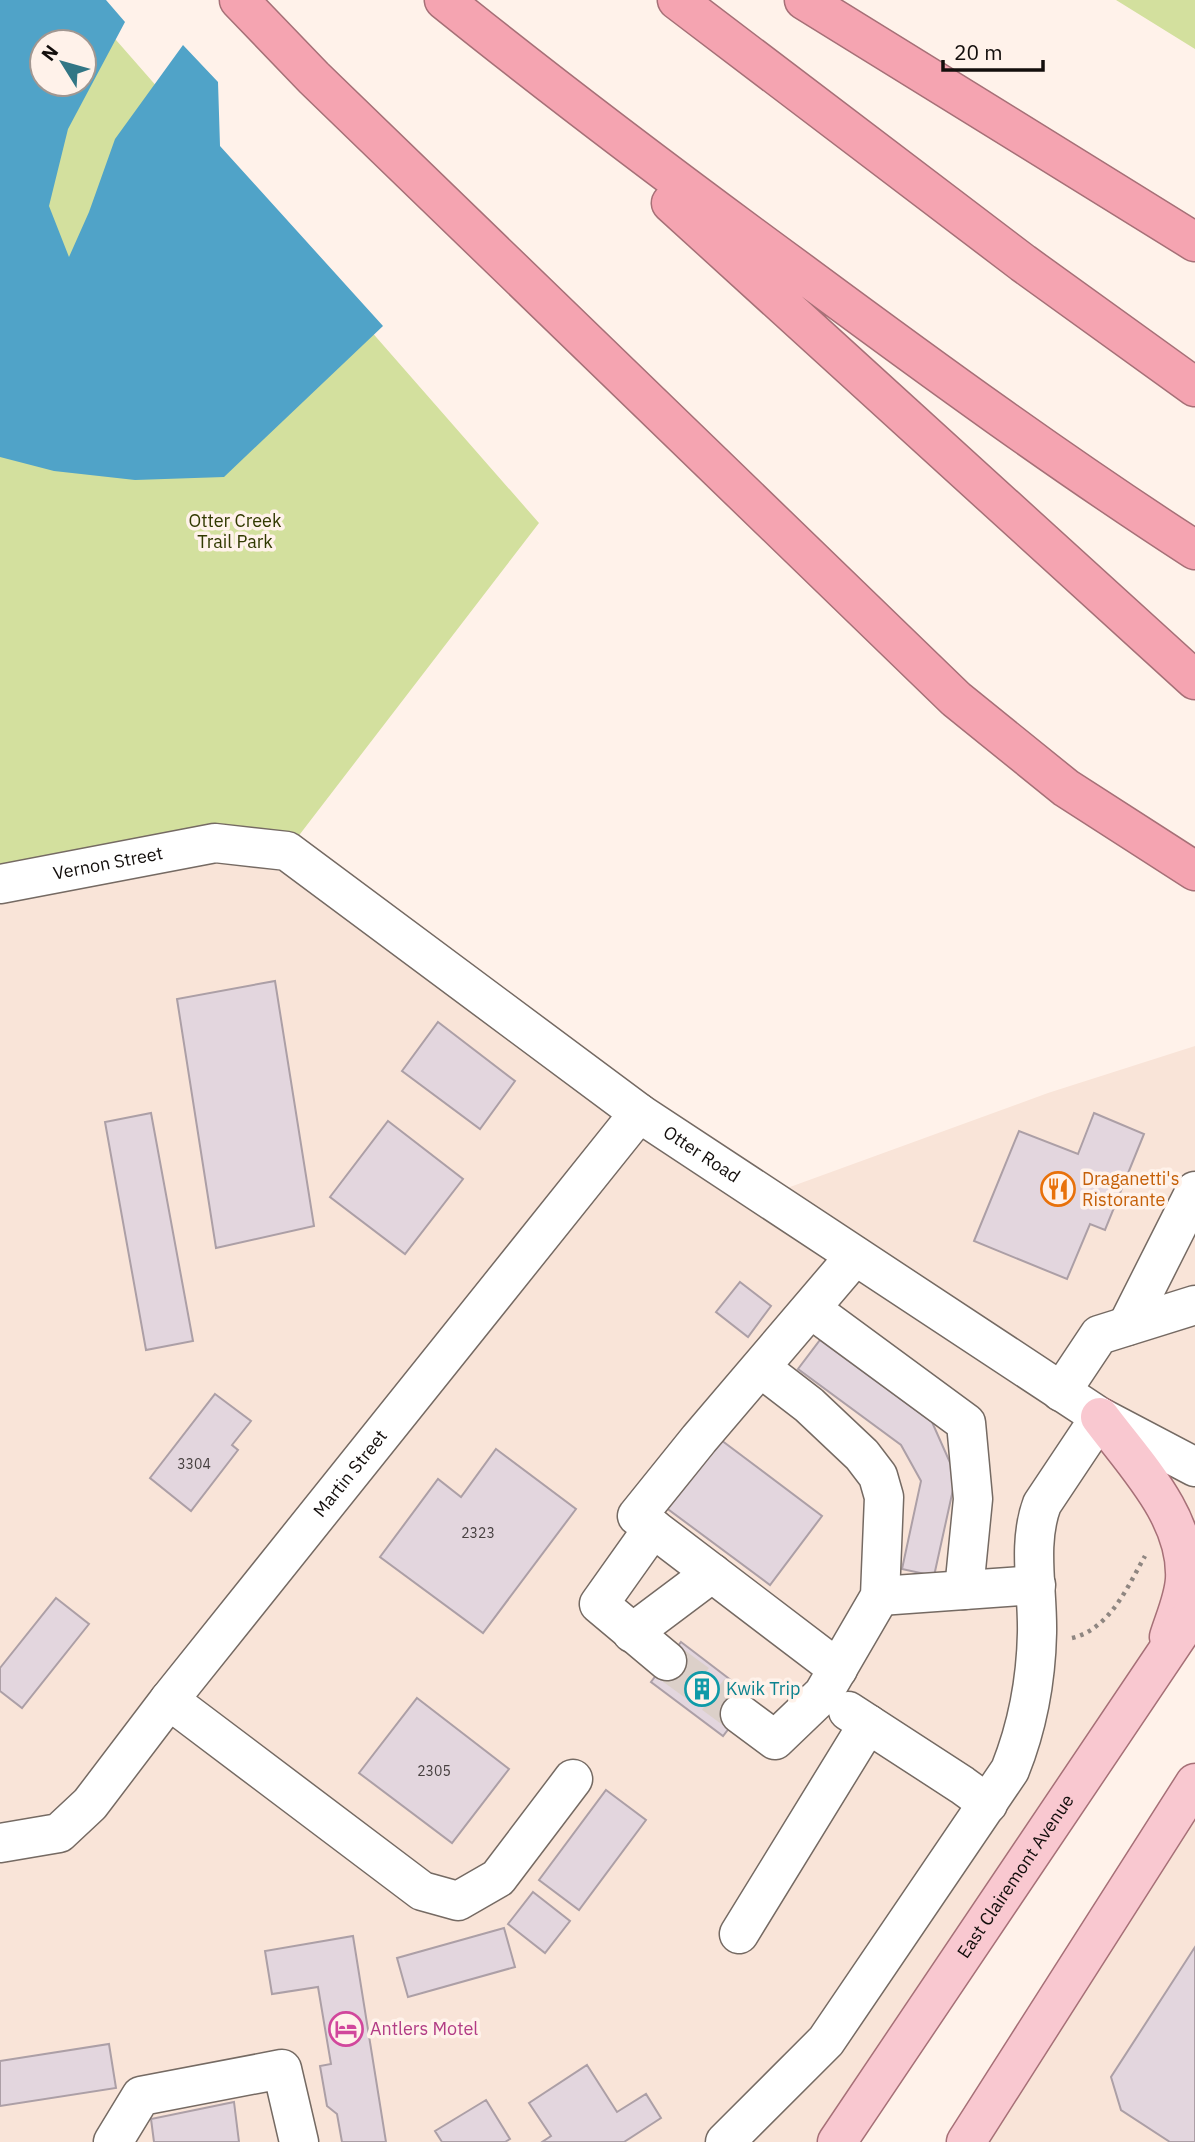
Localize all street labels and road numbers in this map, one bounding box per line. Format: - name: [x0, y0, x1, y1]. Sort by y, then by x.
- street label: Vernon Street: [51, 841, 165, 885]
- street label: Otter Road: [659, 1120, 745, 1187]
- street label: Martin Street: [308, 1425, 392, 1522]
- street label: East Clairemont Avenue: [952, 1790, 1079, 1963]

